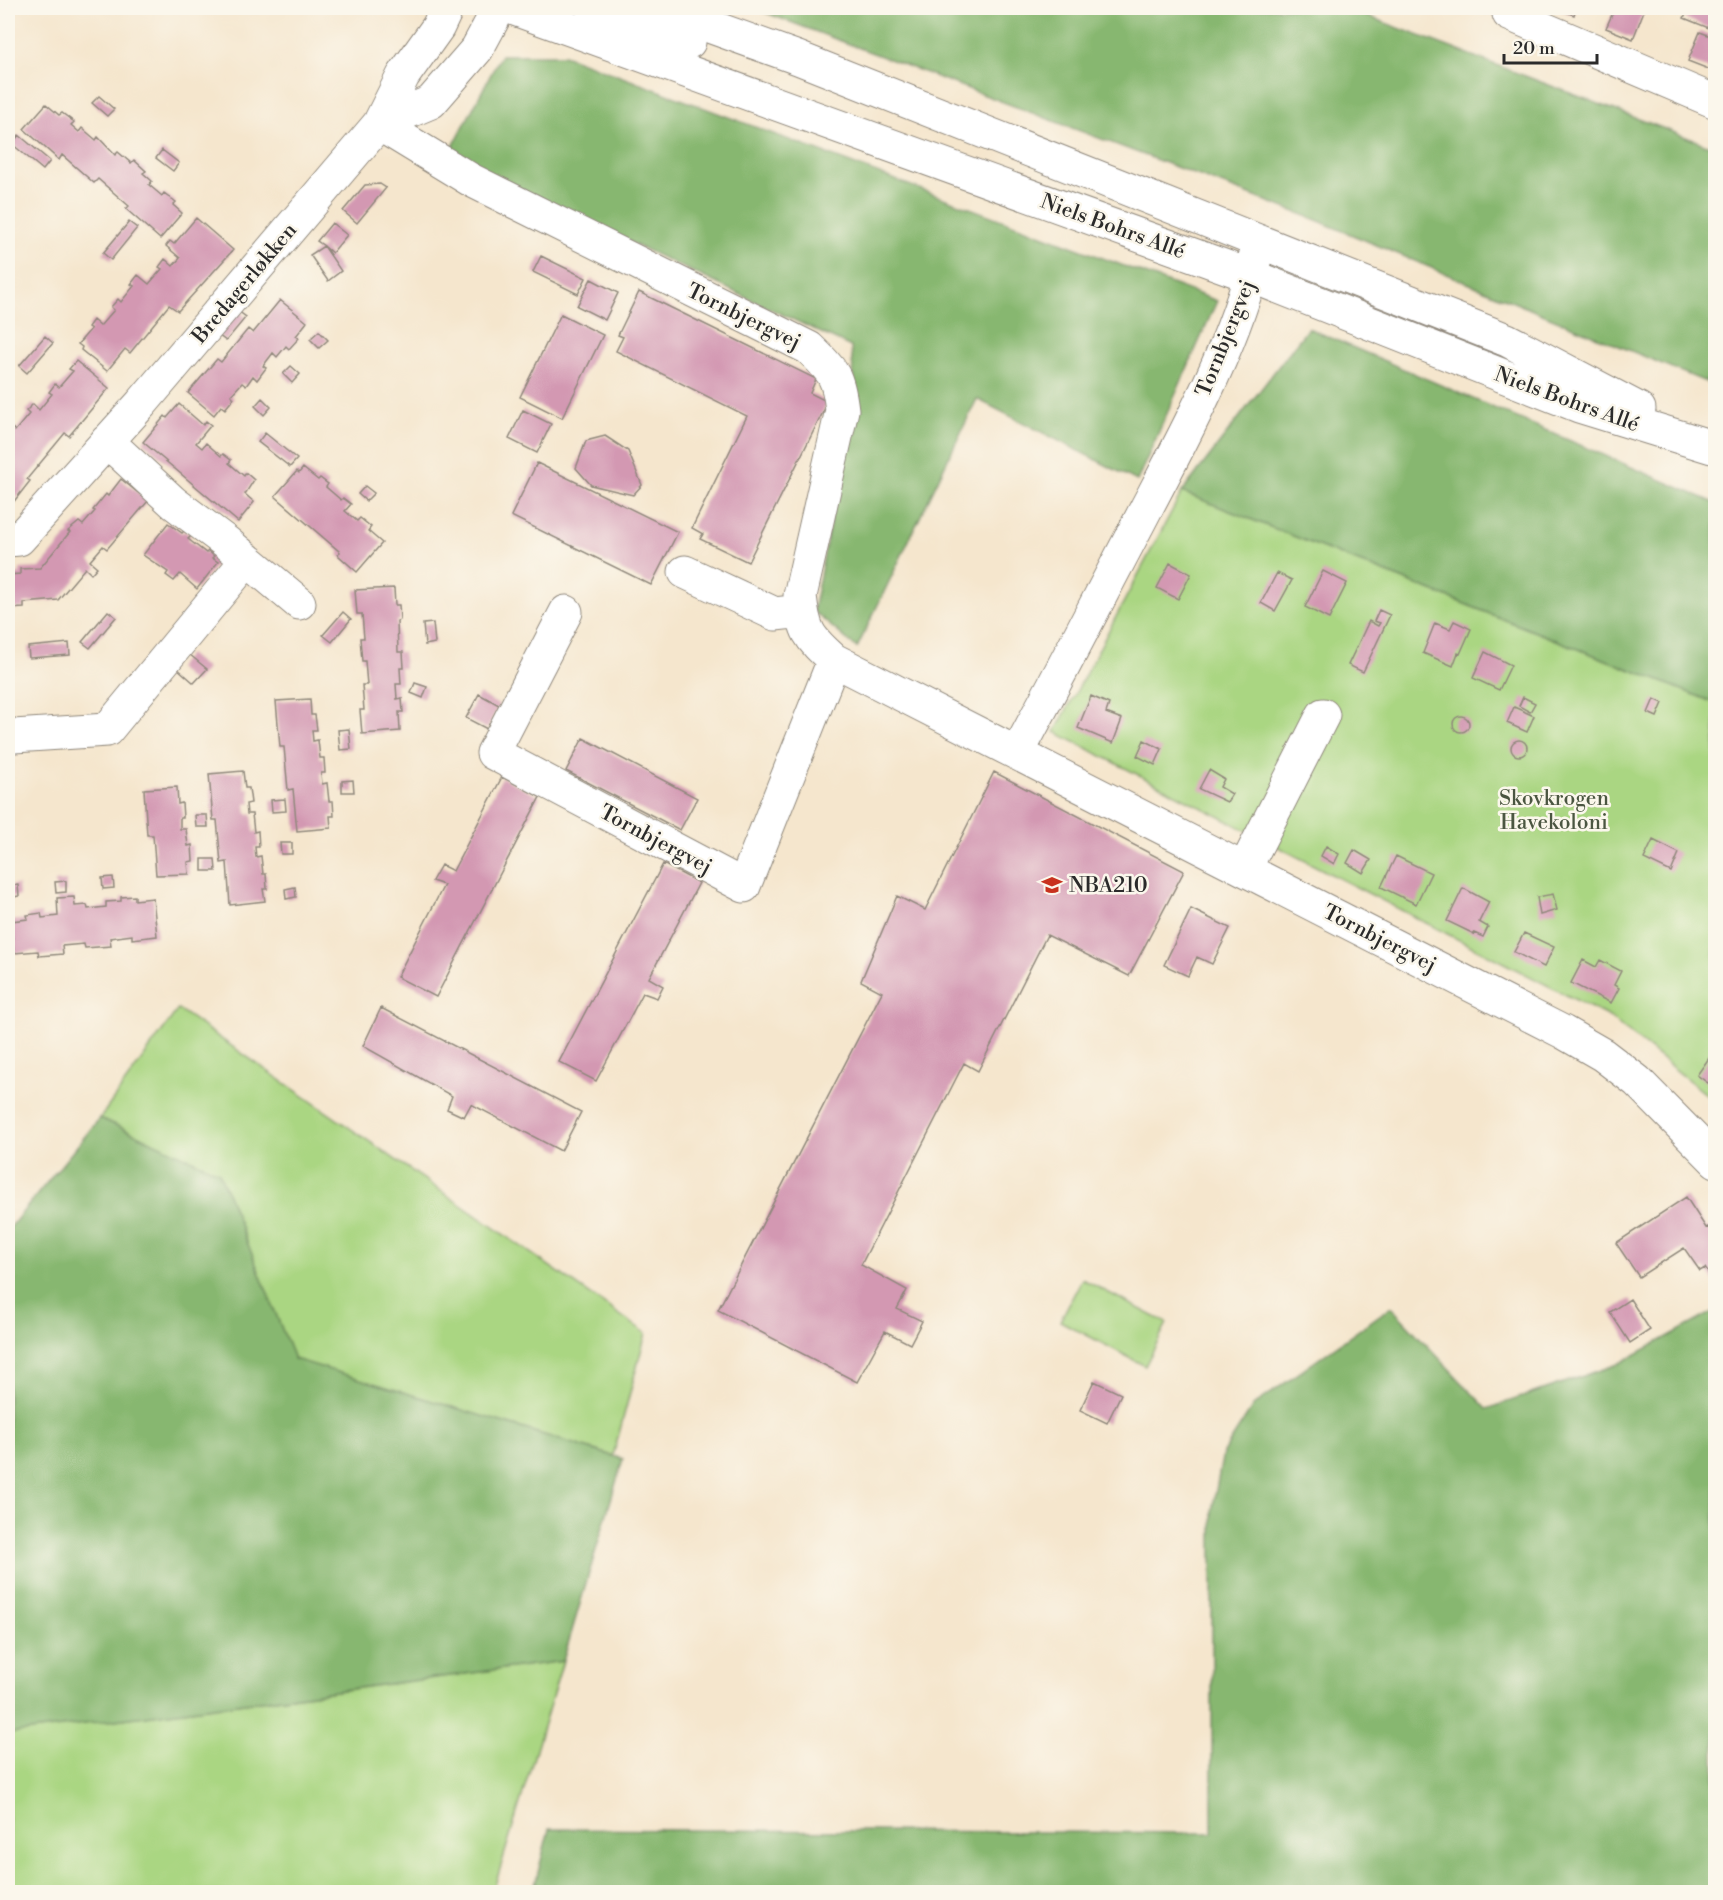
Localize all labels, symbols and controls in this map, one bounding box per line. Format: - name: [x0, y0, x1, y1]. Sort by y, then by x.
- scale bar: [1504, 27, 1597, 65]
- text: 20 m: [1513, 37, 1555, 60]
- street label: Niels Bohrs Allé: [1037, 189, 1189, 265]
- street label: Bredagerløkken: [186, 218, 303, 350]
- street label: Tornbjergvej: [1191, 276, 1261, 401]
- street label: Tornbjergvej: [682, 278, 805, 356]
- street label: Niels Bohrs Allé: [1491, 362, 1643, 438]
- park label: Skovkrogen Havekoloni: [1499, 786, 1609, 836]
- street label: Tornbjergvej: [595, 799, 716, 880]
- school or university icon: NBA210: [1040, 873, 1064, 897]
- place label: NBA210: [1069, 873, 1148, 899]
- street label: Tornbjergvej: [1319, 899, 1440, 979]

